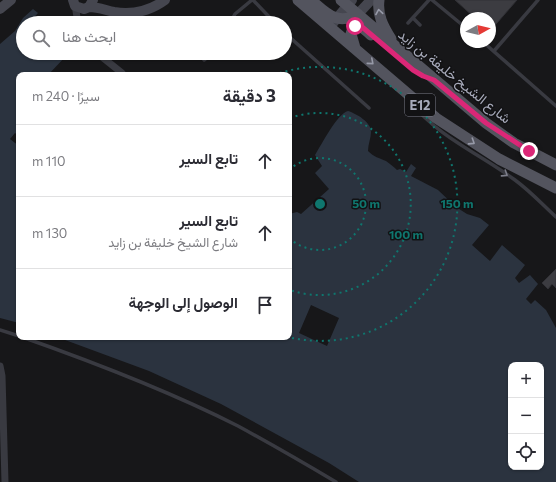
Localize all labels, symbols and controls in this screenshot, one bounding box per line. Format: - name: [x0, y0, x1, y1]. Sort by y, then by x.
- one-way arrow: [375, 9, 384, 15]
- north arrow: [460, 12, 496, 48]
- search box: [16, 16, 292, 60]
- route start: [346, 17, 364, 35]
- street label: شارع الشيخ خليفة بن زايد: [393, 25, 515, 129]
- icon: search: [30, 27, 52, 49]
- text: ابحث هنا: [62, 27, 116, 45]
- one-way arrow: [366, 57, 373, 64]
- text: 3 دقيقة: [223, 85, 276, 106]
- text: سيرًا · 240 m: [32, 88, 100, 104]
- road number: E12: [405, 94, 435, 116]
- one-way arrow: [468, 137, 475, 144]
- route end: [520, 142, 538, 160]
- text: تابع السير: [179, 149, 238, 167]
- icon: ahead: [254, 150, 276, 172]
- text: 110 m: [32, 153, 65, 169]
- one-way arrow: [501, 169, 508, 176]
- text: 50 m: [352, 196, 380, 210]
- text: 150 m: [440, 196, 474, 210]
- centre of rings: [313, 197, 327, 211]
- text: تابع السير: [179, 211, 238, 229]
- icon: ahead: [254, 222, 276, 244]
- text: 130 m: [32, 225, 67, 241]
- text: 100 m: [389, 227, 423, 241]
- text: شارع الشيخ خليفة بن زايد: [108, 234, 238, 250]
- text: الوصول إلى الوجهة: [129, 293, 238, 311]
- icon: arrive: [254, 294, 276, 316]
- map controls: [508, 362, 544, 470]
- button: +: [508, 362, 544, 398]
- button: −: [508, 398, 544, 434]
- button: locate: [508, 434, 544, 470]

